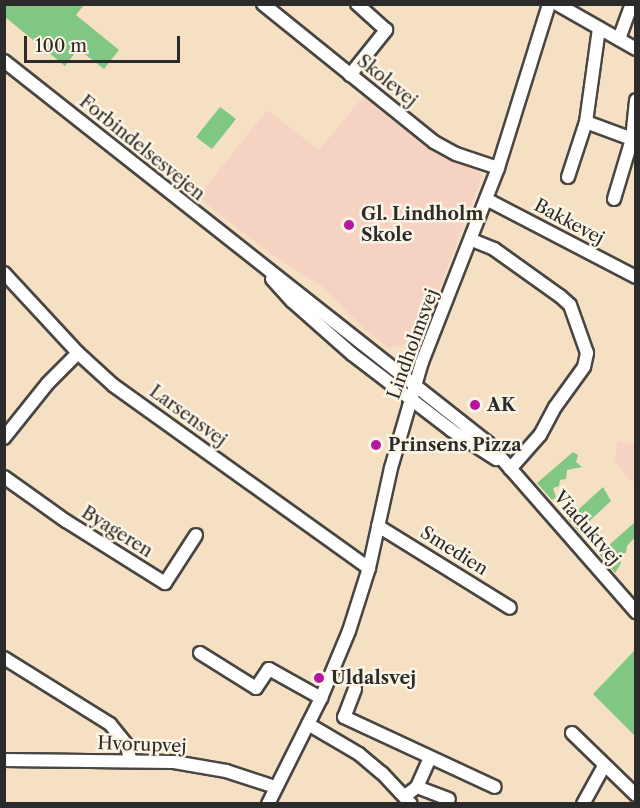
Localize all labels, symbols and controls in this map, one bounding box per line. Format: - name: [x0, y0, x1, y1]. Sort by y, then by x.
- scale bar: [27, 24, 183, 62]
- text: 100 m: [35, 35, 87, 57]
- street label: Skolevej: [353, 50, 421, 112]
- street label: Forbindelsesvejen: [75, 91, 209, 205]
- street label: Bakkevej: [530, 195, 608, 249]
- place label: Gl. Lindholm Skole: [361, 204, 483, 246]
- marker: Gl. Lindholm Skole: [342, 218, 356, 232]
- street label: Lindholmsvej: [383, 286, 443, 402]
- street label: Larsensvej: [145, 381, 231, 451]
- place label: AK: [487, 394, 515, 416]
- marker: AK: [468, 398, 482, 412]
- place label: Prinsens Pizza: [388, 434, 522, 456]
- marker: Prinsens Pizza: [369, 438, 383, 452]
- street label: Viaduktvej: [549, 487, 625, 569]
- street label: Byageren: [78, 502, 156, 562]
- street label: Smedien: [416, 522, 492, 580]
- place label: Uldalsvej: [331, 667, 416, 689]
- marker: Uldalsvej: [312, 671, 326, 685]
- street label: Hvorupvej: [97, 733, 187, 757]

